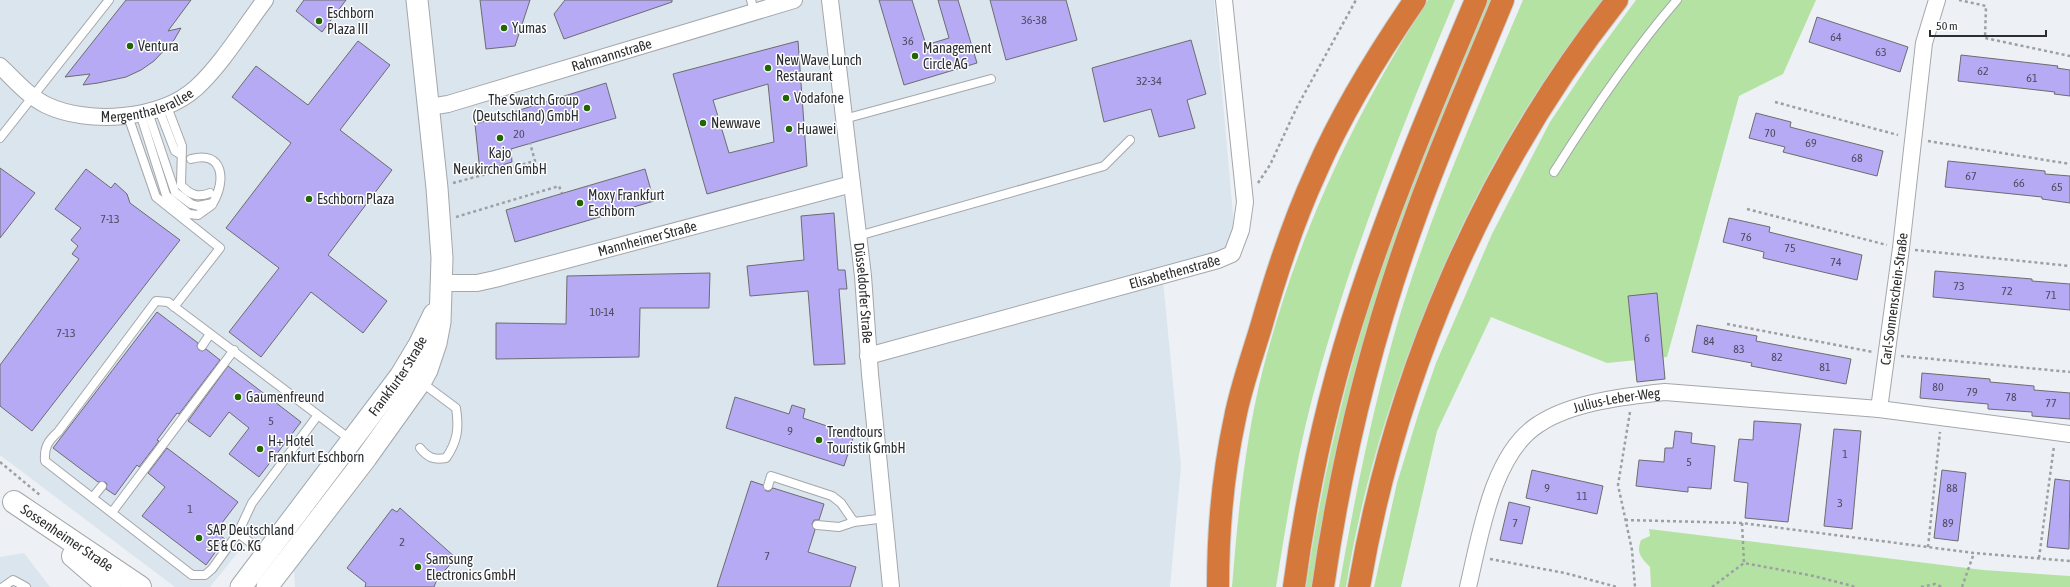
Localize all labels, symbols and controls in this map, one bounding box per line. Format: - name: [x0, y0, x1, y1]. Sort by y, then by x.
- place label: Eschborn Plaza III: [327, 5, 374, 37]
- scale bar: [1930, 12, 2046, 38]
- house number: 36-38: [1021, 13, 1047, 27]
- marker: Eschborn Plaza III: [314, 16, 324, 26]
- text: 50 m: [1936, 19, 1958, 33]
- place label: Yumas: [512, 20, 547, 36]
- marker: Yumas: [499, 23, 509, 33]
- house number: 64: [1830, 30, 1842, 44]
- house number: 36: [902, 34, 914, 48]
- street label: Rahmannstraße: [570, 35, 654, 74]
- place label: Ventura: [138, 38, 179, 54]
- place label: Management Circle AG: [923, 40, 992, 72]
- marker: Ventura: [125, 41, 135, 51]
- house number: 63: [1875, 45, 1887, 59]
- marker: Management Circle AG: [910, 51, 920, 61]
- place label: New Wave Lunch Restaurant: [776, 52, 862, 84]
- marker: New Wave Lunch Restaurant: [763, 63, 773, 73]
- house number: 62: [1977, 64, 1989, 78]
- house number: 61: [2026, 71, 2038, 85]
- house number: 32-34: [1136, 74, 1162, 88]
- street label: Mergenthalerallee: [101, 85, 196, 125]
- place label: Vodafone: [794, 90, 844, 106]
- place label: The Swatch Group (Deutschland) GmbH: [473, 92, 579, 124]
- marker: Vodafone: [781, 93, 791, 103]
- marker: The Swatch Group (Deutschland) GmbH: [582, 103, 592, 113]
- place label: Newwave: [711, 115, 761, 131]
- marker: Newwave: [698, 118, 708, 128]
- place label: Huawei: [797, 121, 836, 137]
- marker: Huawei: [784, 124, 794, 134]
- house number: 70: [1764, 126, 1776, 140]
- house number: 20: [513, 127, 525, 141]
- marker: Kajo Neukirchen GmbH: [495, 133, 505, 143]
- house number: 69: [1805, 136, 1817, 150]
- place label: Kajo Neukirchen GmbH: [453, 145, 547, 177]
- house number: 68: [1851, 151, 1863, 165]
- house number: 67: [1965, 169, 1977, 183]
- house number: 66: [2013, 176, 2025, 190]
- house number: 65: [2051, 180, 2063, 194]
- place label: Moxy Frankfurt Eschborn: [588, 187, 664, 219]
- place label: Eschborn Plaza: [317, 191, 395, 207]
- marker: Eschborn Plaza: [304, 194, 314, 204]
- marker: Moxy Frankfurt Eschborn: [575, 198, 585, 208]
- house number: 7-13: [100, 212, 120, 226]
- street label: Mannheimer Straße: [596, 218, 698, 259]
- house number: 76: [1740, 230, 1752, 244]
- street label: Carl-Sonnenschein-Straße: [1877, 232, 1911, 366]
- house number: 75: [1784, 241, 1796, 255]
- street label: Düsseldorfer Straße: [851, 242, 876, 344]
- street label: Elisabethenstraße: [1127, 252, 1222, 292]
- house number: 74: [1830, 255, 1842, 269]
- house number: 73: [1953, 279, 1965, 293]
- house number: 72: [2001, 284, 2013, 298]
- house number: 71: [2045, 288, 2057, 302]
- house number: 10-14: [590, 305, 615, 319]
- house number: 7-13: [56, 326, 76, 340]
- house number: 6: [1644, 331, 1650, 345]
- street label: Frankfurter Straße: [365, 334, 430, 419]
- house number: 84: [1703, 334, 1715, 348]
- house number: 83: [1733, 342, 1745, 356]
- house number: 82: [1771, 350, 1783, 364]
- house number: 81: [1819, 360, 1831, 374]
- house number: 80: [1932, 380, 1944, 394]
- street label: Julius-Leber-Weg: [1571, 385, 1661, 416]
- house number: 79: [1966, 385, 1978, 399]
- place label: Gaumenfreund: [246, 389, 324, 405]
- house number: 78: [2005, 390, 2017, 404]
- marker: Gaumenfreund: [233, 392, 243, 402]
- house number: 77: [2045, 396, 2057, 410]
- house number: 5: [268, 414, 274, 428]
- house number: 9: [787, 424, 793, 438]
- place label: Trendtours Touristik GmbH: [827, 424, 906, 456]
- place label: H+ Hotel Frankfurt Eschborn: [268, 433, 364, 465]
- marker: Trendtours Touristik GmbH: [814, 435, 824, 445]
- marker: H+ Hotel Frankfurt Eschborn: [255, 444, 265, 454]
- house number: 1: [1842, 447, 1848, 461]
- house number: 5: [1686, 455, 1692, 469]
- house number: 9: [1544, 481, 1550, 495]
- house number: 88: [1946, 481, 1958, 495]
- house number: 11: [1576, 489, 1588, 503]
- house number: 3: [1837, 496, 1843, 510]
- street label: Sossenheimer Straße: [18, 501, 116, 575]
- house number: 1: [187, 502, 193, 516]
- house number: 7: [1512, 516, 1518, 530]
- house number: 89: [1942, 516, 1954, 530]
- place label: SAP Deutschland SE & Co. KG: [207, 522, 294, 554]
- marker: SAP Deutschland SE & Co. KG: [194, 533, 204, 543]
- house number: 2: [399, 535, 405, 549]
- house number: 7: [764, 549, 770, 563]
- place label: Samsung Electronics GmbH: [426, 551, 516, 583]
- marker: Samsung Electronics GmbH: [413, 562, 423, 572]

